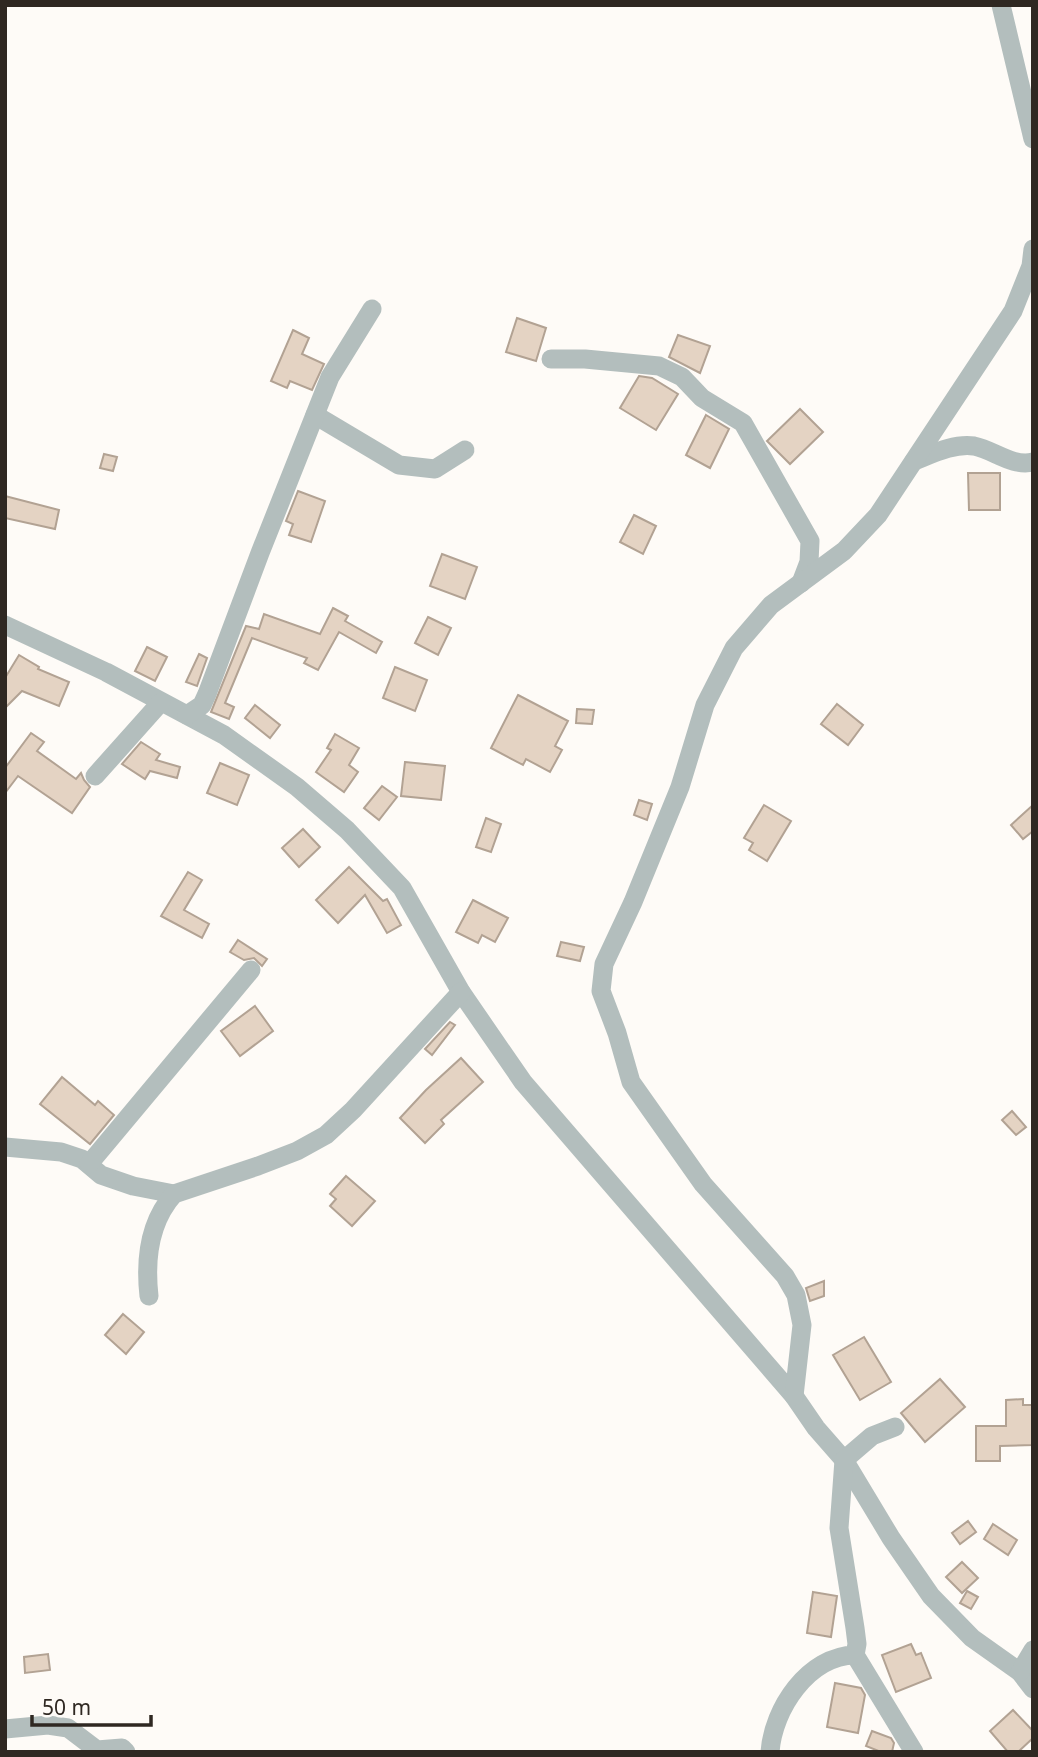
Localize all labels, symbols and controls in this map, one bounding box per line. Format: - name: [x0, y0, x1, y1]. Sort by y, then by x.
- scale bar: [32, 1684, 150, 1728]
- text: 50 m: [42, 1693, 91, 1721]

